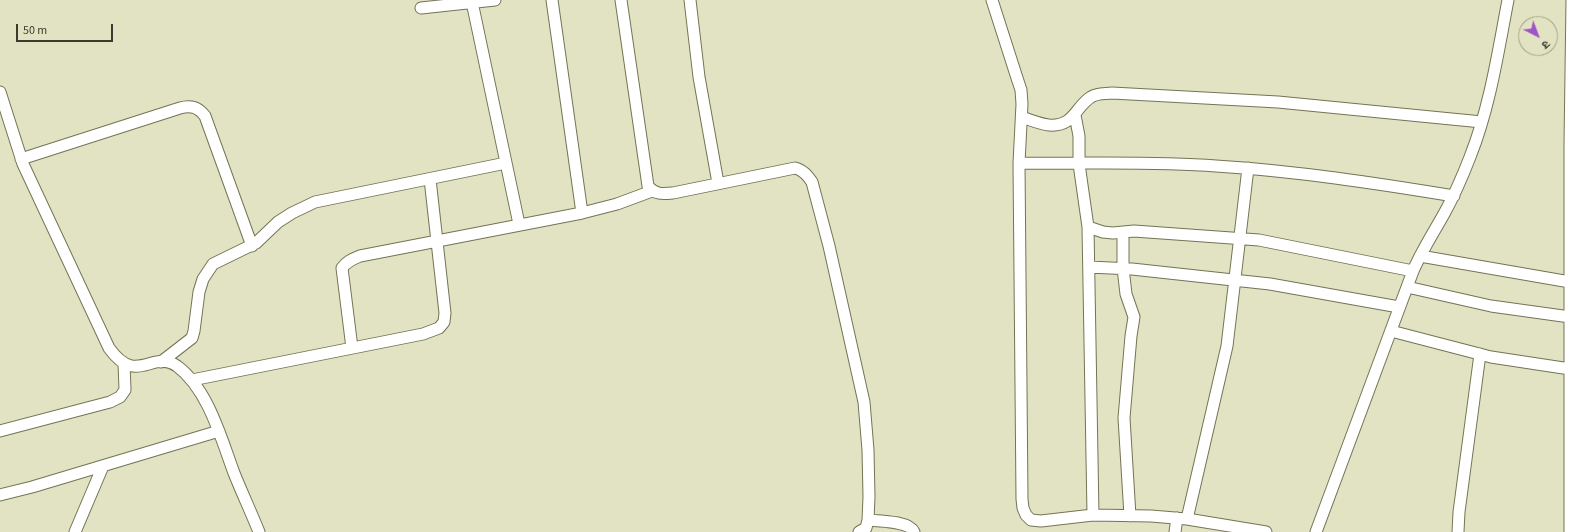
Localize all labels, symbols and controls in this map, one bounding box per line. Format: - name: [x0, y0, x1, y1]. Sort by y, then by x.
- scale bar: [18, 16, 115, 42]
- north arrow: [1518, 16, 1558, 56]
- text: 50 m: [23, 22, 47, 39]
- text: उ: [1538, 37, 1553, 52]

